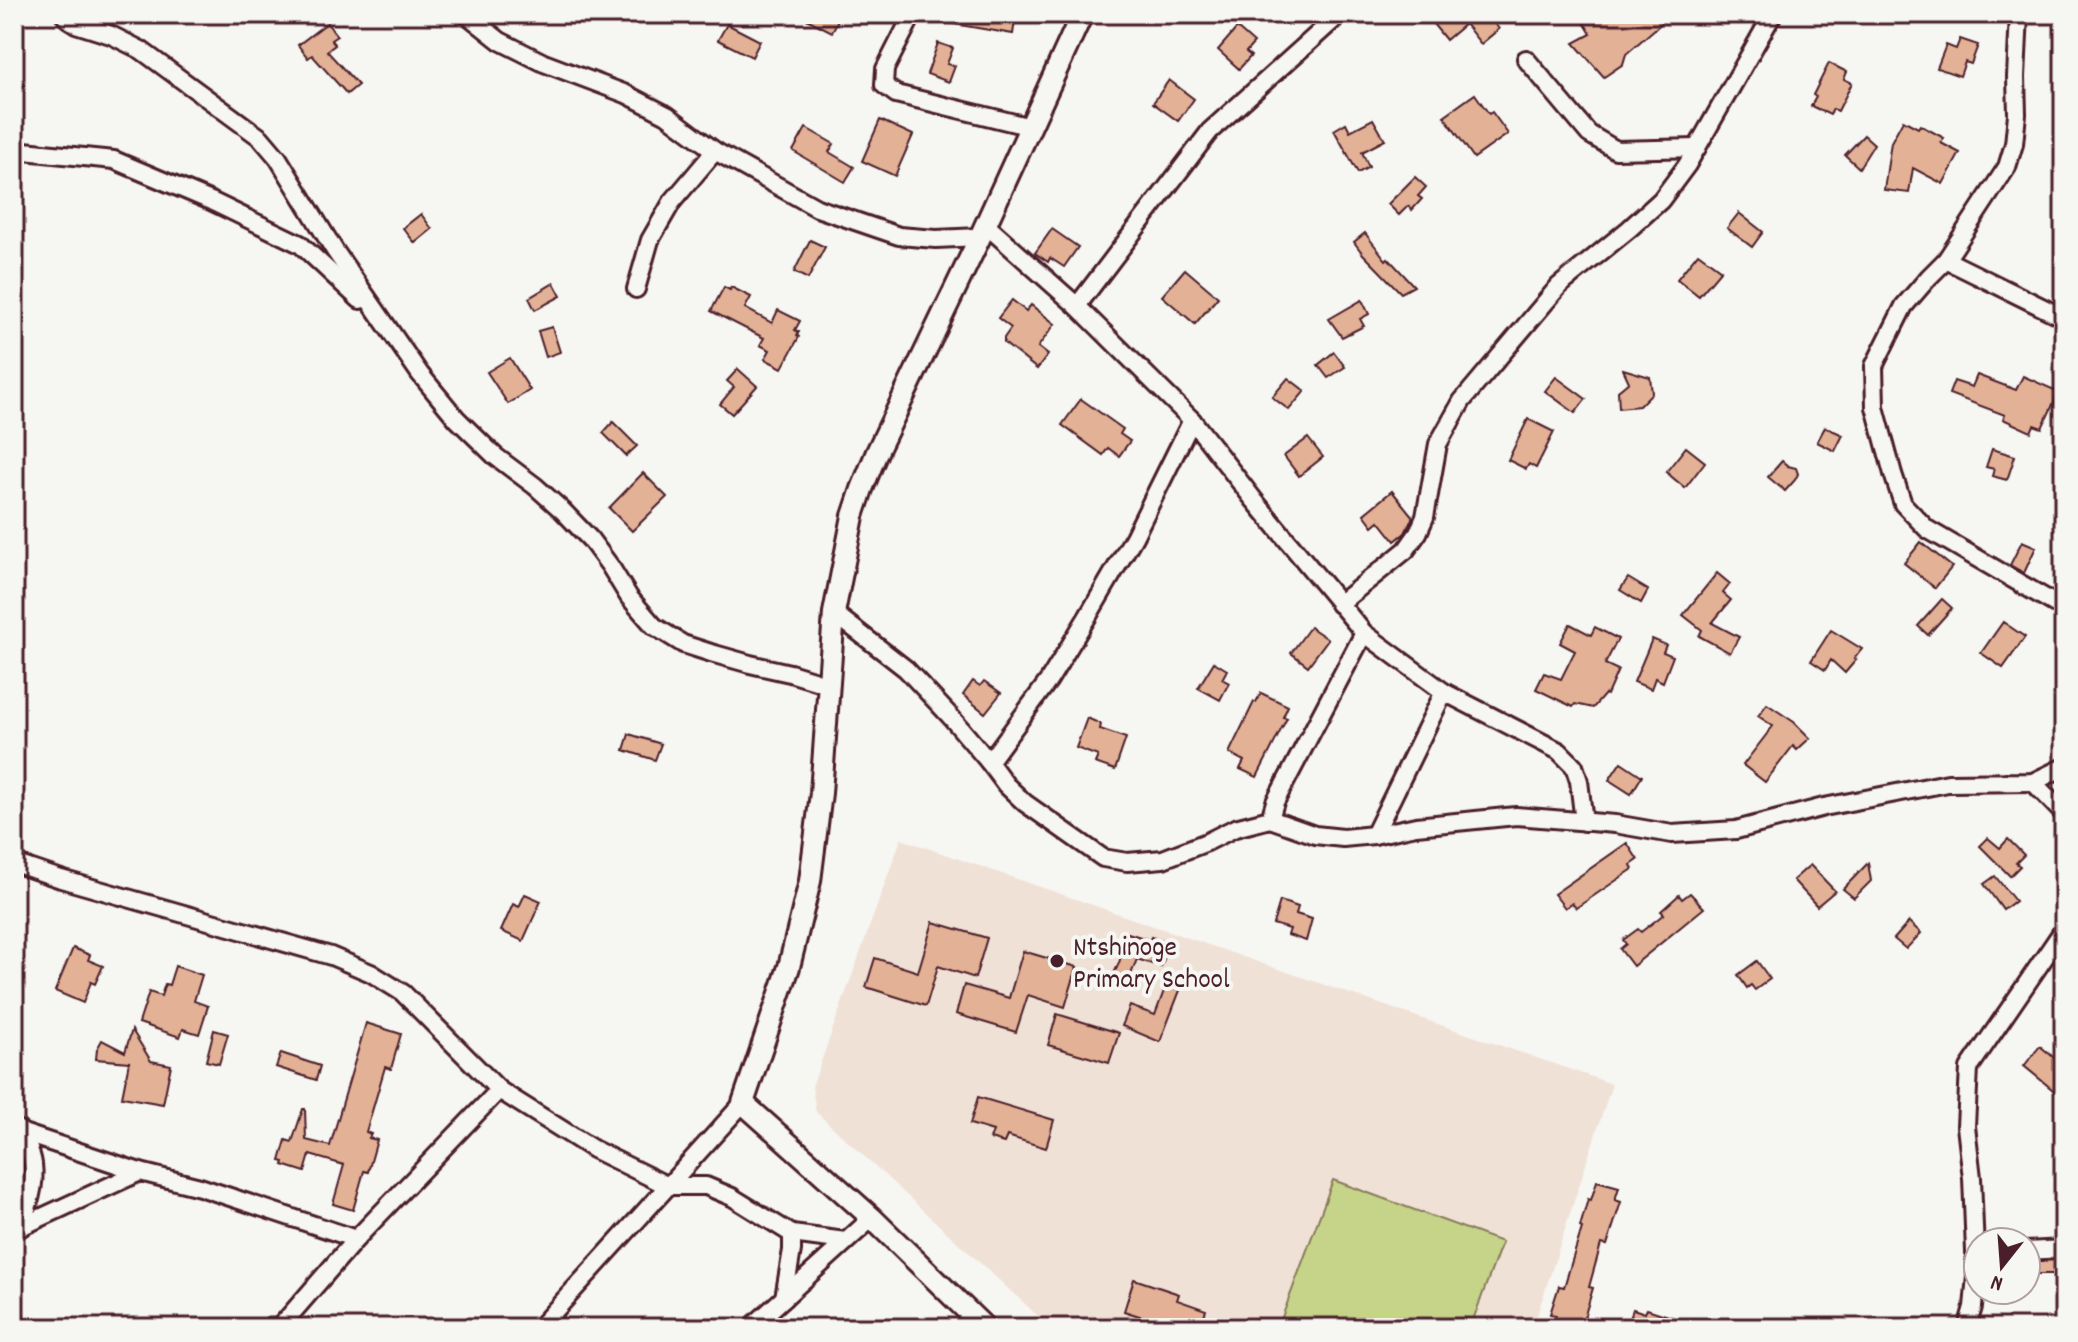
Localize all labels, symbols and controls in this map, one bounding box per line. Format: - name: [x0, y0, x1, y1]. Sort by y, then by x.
- place label: Ntshinoge Primary School: [1073, 930, 1230, 1002]
- marker: Ntshinoge Primary School: [1048, 952, 1066, 970]
- north arrow: [1962, 1226, 2042, 1306]
- text: N: [1987, 1265, 2007, 1298]

